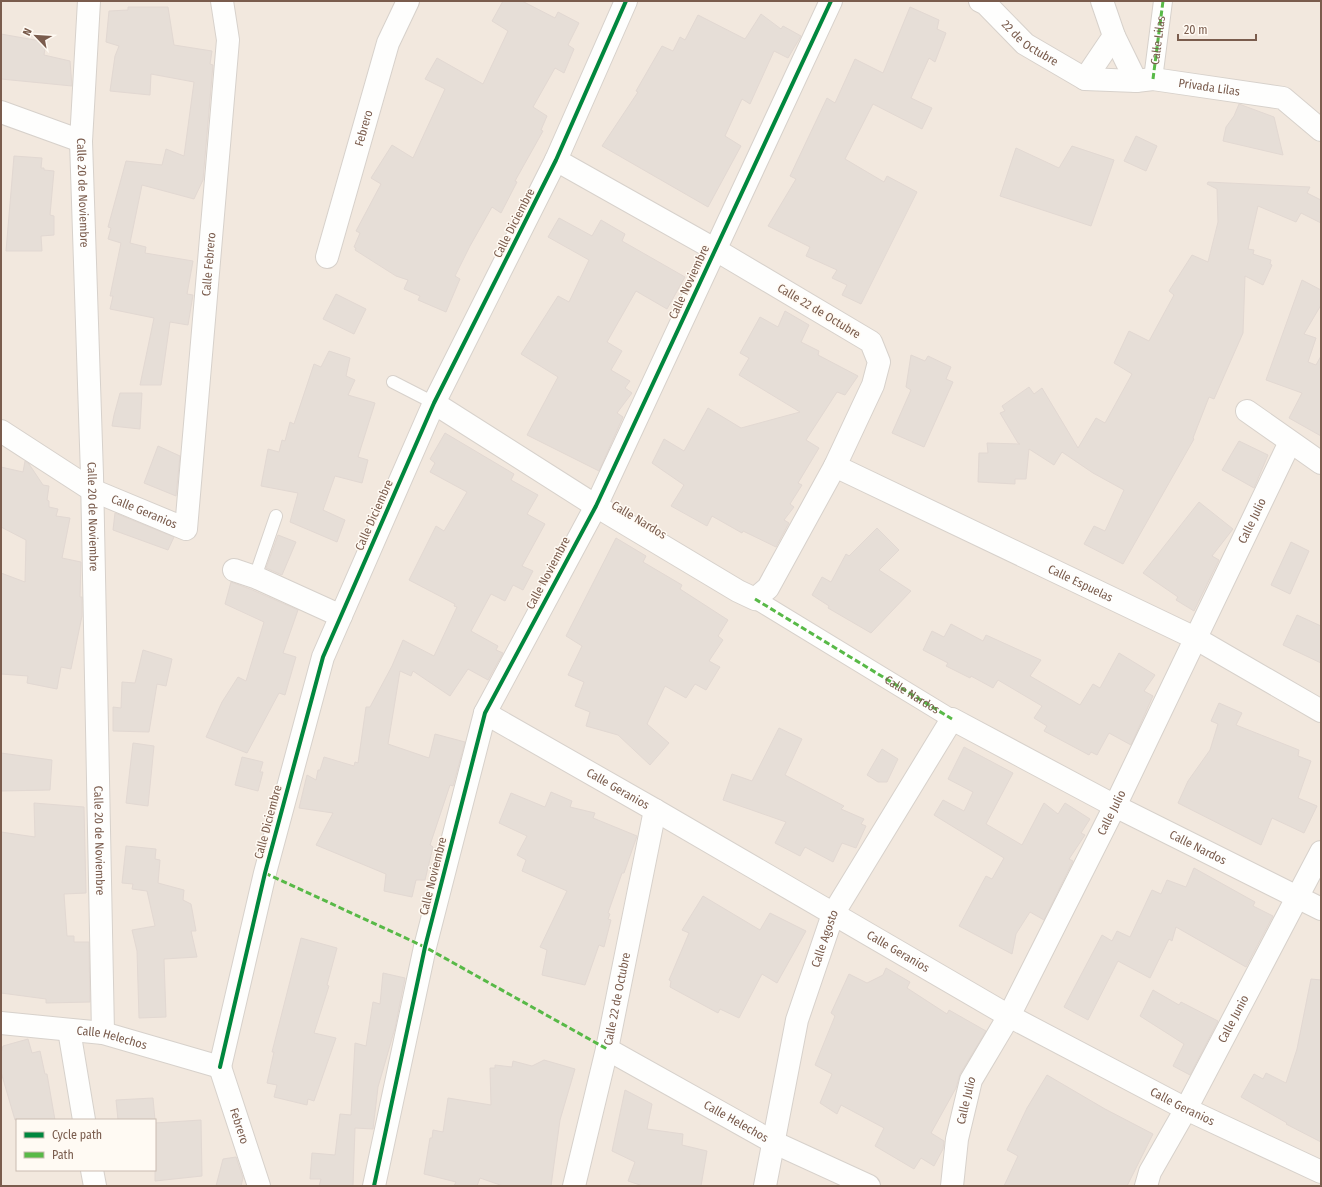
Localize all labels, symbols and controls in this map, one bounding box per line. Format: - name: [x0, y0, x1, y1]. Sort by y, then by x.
- street label: Calle Lilas: [1148, 15, 1168, 66]
- north arrow: [16, 16, 56, 56]
- scale bar: [1178, 16, 1256, 42]
- street label: 22 de Octubre: [999, 17, 1061, 69]
- text: 20 m: [1184, 23, 1208, 37]
- text: N: [20, 26, 35, 38]
- street label: Privada Lilas: [1178, 76, 1241, 99]
- street label: Febrero: [352, 108, 376, 148]
- street label: Calle 20 de Noviembre: [74, 138, 92, 248]
- street label: Calle Diciembre: [490, 186, 538, 260]
- street label: Calle Febrero: [199, 232, 218, 297]
- street label: Calle Noviembre: [666, 243, 712, 321]
- street label: Calle 22 de Octubre: [775, 281, 863, 341]
- street label: Calle 20 de Noviembre: [85, 462, 101, 572]
- street label: Calle Diciembre: [352, 477, 396, 553]
- street label: Calle Geranios: [109, 492, 179, 532]
- street label: Calle Julio: [1235, 496, 1269, 546]
- street label: Calle Nardos: [609, 498, 669, 542]
- street label: Calle Noviembre: [523, 534, 573, 612]
- street label: Calle Espuelas: [1046, 562, 1115, 605]
- street label: Calle Nardos: [882, 673, 942, 717]
- street label: Calle Geranios: [584, 765, 652, 812]
- street label: Calle Diciembre: [251, 783, 285, 861]
- street label: Calle 20 de Noviembre: [91, 786, 107, 896]
- street label: Calle Julio: [1094, 788, 1129, 838]
- street label: Calle Nardos: [1167, 827, 1229, 868]
- street label: Calle Noviembre: [417, 835, 449, 917]
- street label: Calle Agosto: [808, 907, 841, 969]
- street label: Calle Geranios: [864, 928, 932, 975]
- street label: Calle 22 de Octubre: [601, 951, 633, 1047]
- street label: Calle Junio: [1215, 993, 1252, 1045]
- street label: Calle Helechos: [76, 1023, 149, 1052]
- street label: Calle Julio: [954, 1073, 979, 1126]
- street label: Calle Geranios: [1148, 1085, 1217, 1128]
- street label: Calle Helechos: [701, 1098, 771, 1145]
- street label: Febrero: [227, 1106, 252, 1146]
- legend: [16, 1119, 156, 1171]
- text: Cycle path: [52, 1128, 102, 1142]
- text: Path: [52, 1148, 74, 1162]

